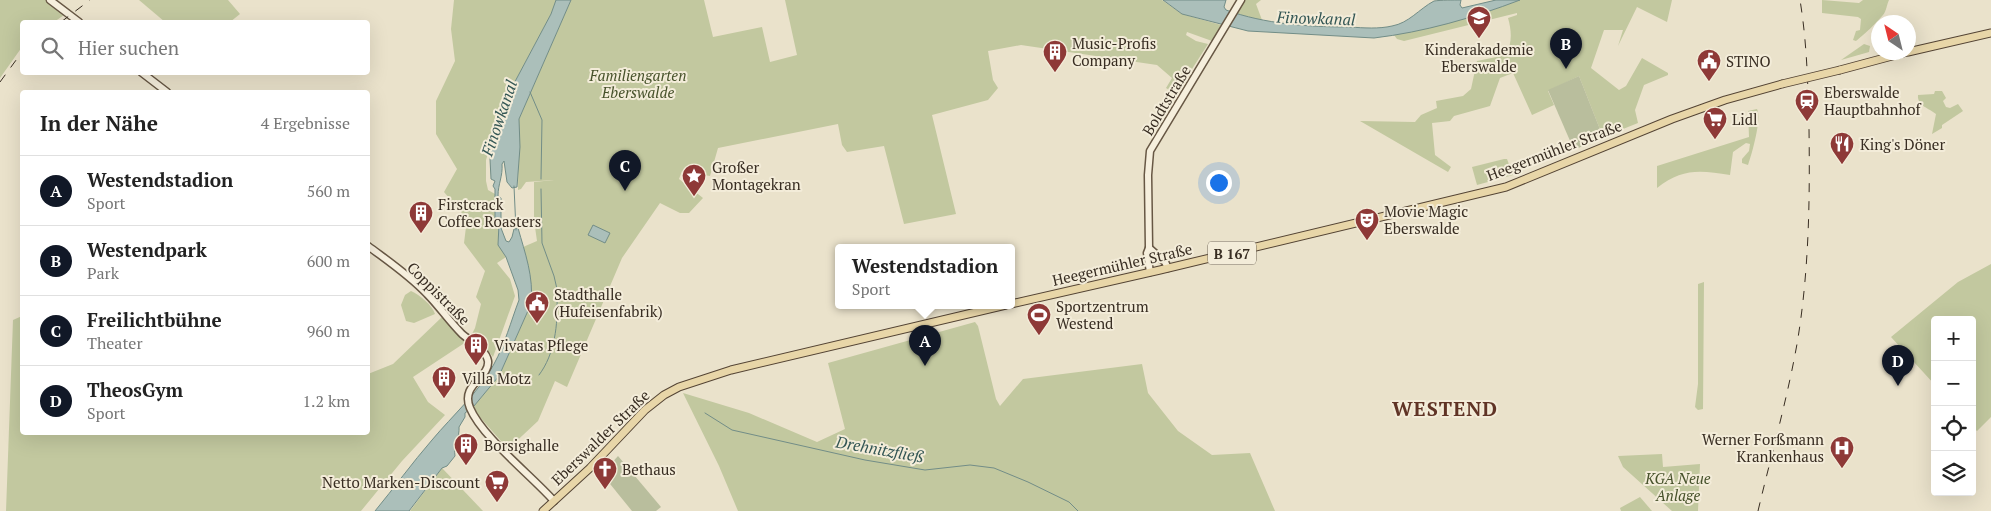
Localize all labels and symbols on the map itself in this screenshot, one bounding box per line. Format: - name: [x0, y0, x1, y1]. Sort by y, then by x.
- school or university icon: Kinderakademie Eberswalde: [1466, 5, 1492, 39]
- water label: Finowkanal: [1275, 6, 1356, 30]
- north arrow: [1871, 15, 1916, 60]
- pin: B: [1550, 28, 1582, 69]
- place label: Music-Profis Company: [1072, 33, 1156, 70]
- building icon: Music-Profis Company: [1042, 39, 1068, 73]
- place label: Kinderakademie Eberswalde: [1425, 39, 1533, 76]
- public building icon: STINO: [1696, 48, 1722, 82]
- place label: STINO: [1726, 51, 1771, 71]
- street label: Boldtstraße: [1137, 61, 1195, 139]
- park label: Familiengarten Eberswalde: [589, 65, 686, 102]
- water label: Finowkanal: [475, 77, 522, 160]
- place label: Eberswalde Hauptbahnhof: [1824, 82, 1922, 119]
- station icon: Eberswalde Hauptbahnhof: [1794, 88, 1820, 122]
- supermarket icon: Lidl: [1702, 106, 1728, 140]
- place label: Lidl: [1732, 109, 1758, 129]
- street label: Heegermühler Straße: [1484, 115, 1624, 185]
- restaurant icon: King's Döner: [1829, 131, 1855, 165]
- place label: King's Döner: [1860, 134, 1945, 154]
- pin: C: [609, 150, 641, 191]
- place label: Großer Montagekran: [712, 157, 801, 194]
- place icon: Großer Montagekran: [681, 163, 707, 197]
- your location: [1206, 170, 1232, 196]
- place label: Firstcrack Coffee Roasters: [438, 194, 541, 231]
- building icon: Firstcrack Coffee Roasters: [408, 200, 434, 234]
- place label: Movie Magic Eberswalde: [1384, 201, 1468, 238]
- theatre icon: Movie Magic Eberswalde: [1354, 207, 1380, 241]
- street label: Heegermühler Straße: [1050, 238, 1194, 290]
- road number: B 167: [1208, 242, 1256, 264]
- street label: Coppistraße: [403, 257, 475, 329]
- place label: Stadthalle (Hufeisenfabrik): [554, 284, 663, 321]
- public building icon: Stadthalle (Hufeisenfabrik): [524, 290, 550, 324]
- place label: Sportzentrum Westend: [1056, 296, 1149, 333]
- sports icon: Sportzentrum Westend: [1026, 302, 1052, 336]
- pin: A: [909, 325, 941, 366]
- building icon: Vivatas Pflege: [463, 332, 489, 366]
- place label: Vivatas Pflege: [494, 335, 588, 355]
- pin: D: [1882, 345, 1914, 386]
- building icon: Villa Motz: [431, 365, 457, 399]
- place label: Villa Motz: [462, 368, 531, 388]
- street label: Eberswalder Straße: [547, 385, 653, 489]
- district label: WESTEND: [1392, 395, 1498, 422]
- place label: Werner Forßmann Krankenhaus: [1702, 429, 1824, 466]
- water label: Drehnitzfließ: [833, 430, 926, 468]
- building icon: Borsighalle: [453, 432, 479, 466]
- place label: Borsighalle: [484, 435, 559, 455]
- hospital icon: Werner Forßmann Krankenhaus: [1829, 435, 1855, 469]
- church icon: Bethaus: [592, 456, 618, 490]
- place label: Bethaus: [622, 459, 676, 479]
- park label: KGA Neue Anlage: [1644, 468, 1711, 505]
- supermarket icon: Netto Marken-Discount: [484, 469, 510, 503]
- place label: Netto Marken-Discount: [322, 472, 480, 492]

